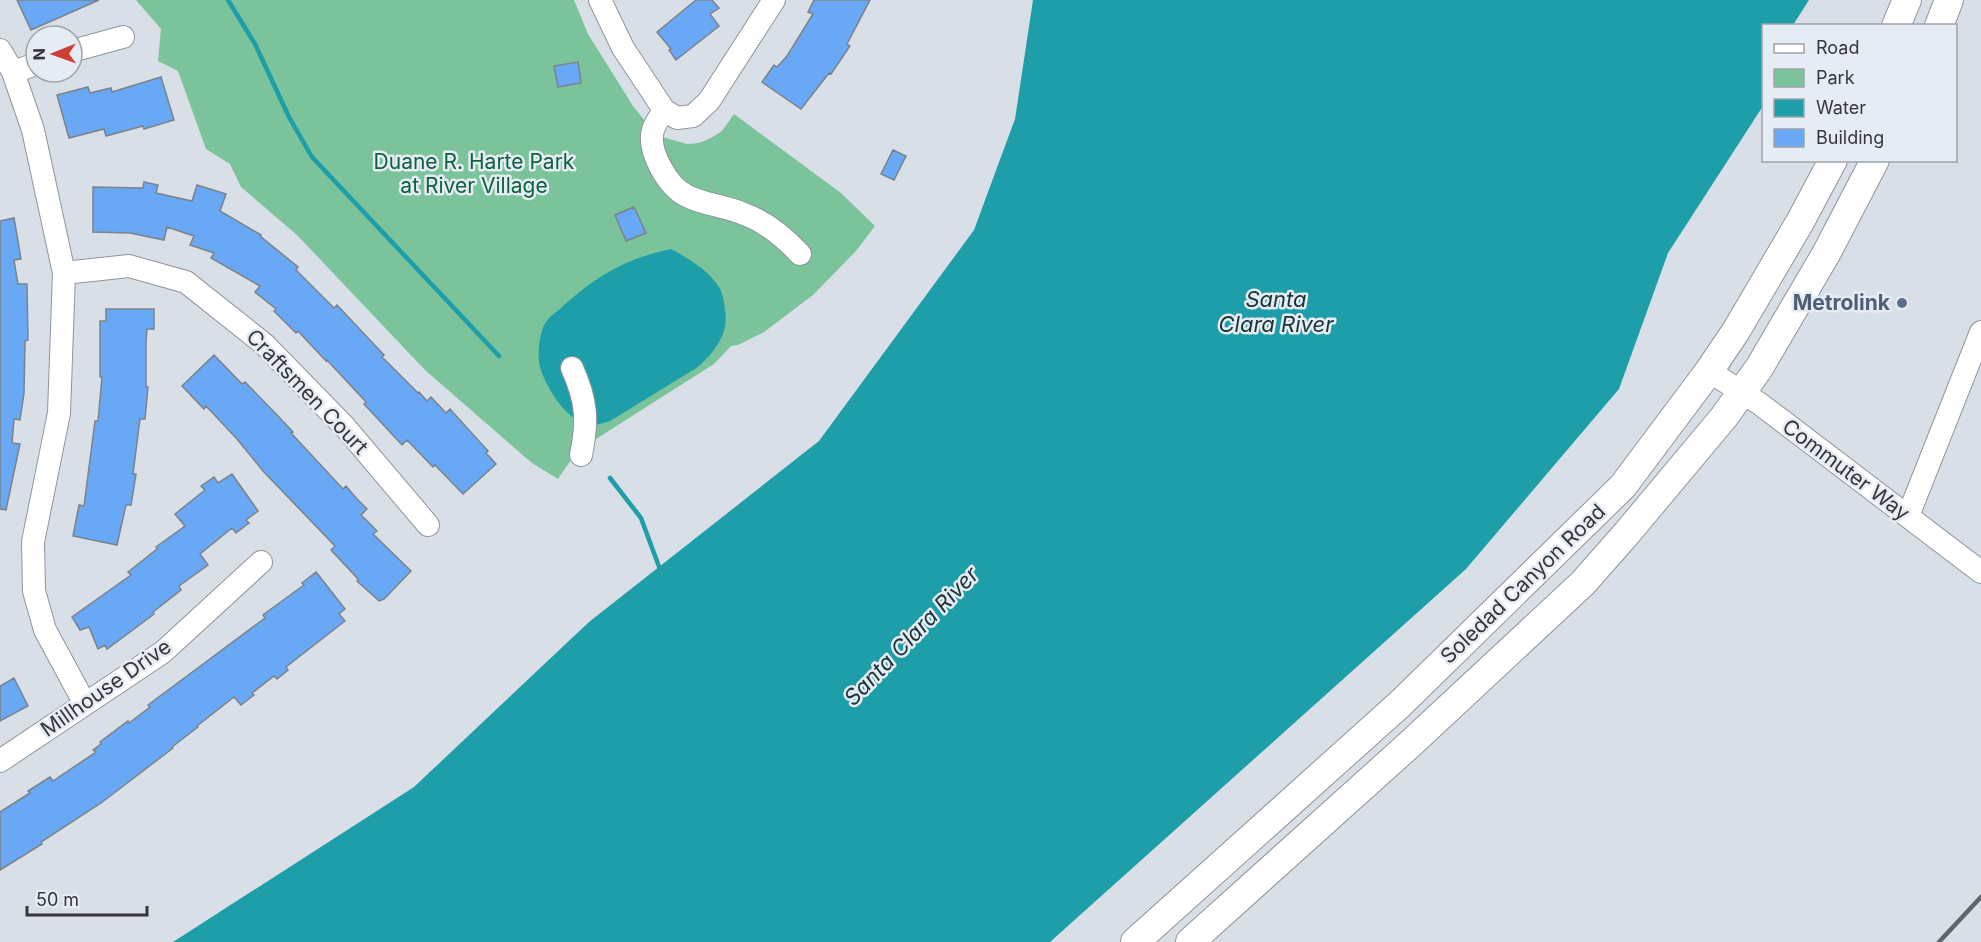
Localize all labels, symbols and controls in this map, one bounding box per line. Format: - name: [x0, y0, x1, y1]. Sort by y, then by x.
- north arrow: [24, 24, 84, 84]
- legend: [1762, 24, 1957, 162]
- text: Road: [1816, 37, 1859, 58]
- text: N: [29, 48, 49, 61]
- text: Park: [1816, 67, 1855, 88]
- text: Water: [1816, 97, 1866, 118]
- text: Building: [1816, 127, 1884, 148]
- park label: Duane R. Harte Park at River Village: [374, 149, 575, 198]
- water label: Santa Clara River: [1219, 286, 1334, 337]
- place label: Metrolink: [1793, 290, 1891, 315]
- marker: Metrolink: [1895, 296, 1909, 310]
- street label: Craftsmen Court: [241, 324, 373, 460]
- street label: Commuter Way: [1778, 414, 1915, 526]
- street label: Soledad Canyon Road: [1435, 499, 1610, 669]
- water label: Santa Clara River: [838, 561, 984, 711]
- street label: Millhouse Drive: [36, 633, 176, 742]
- scale bar: [27, 879, 147, 917]
- text: 50 m: [36, 889, 79, 910]

